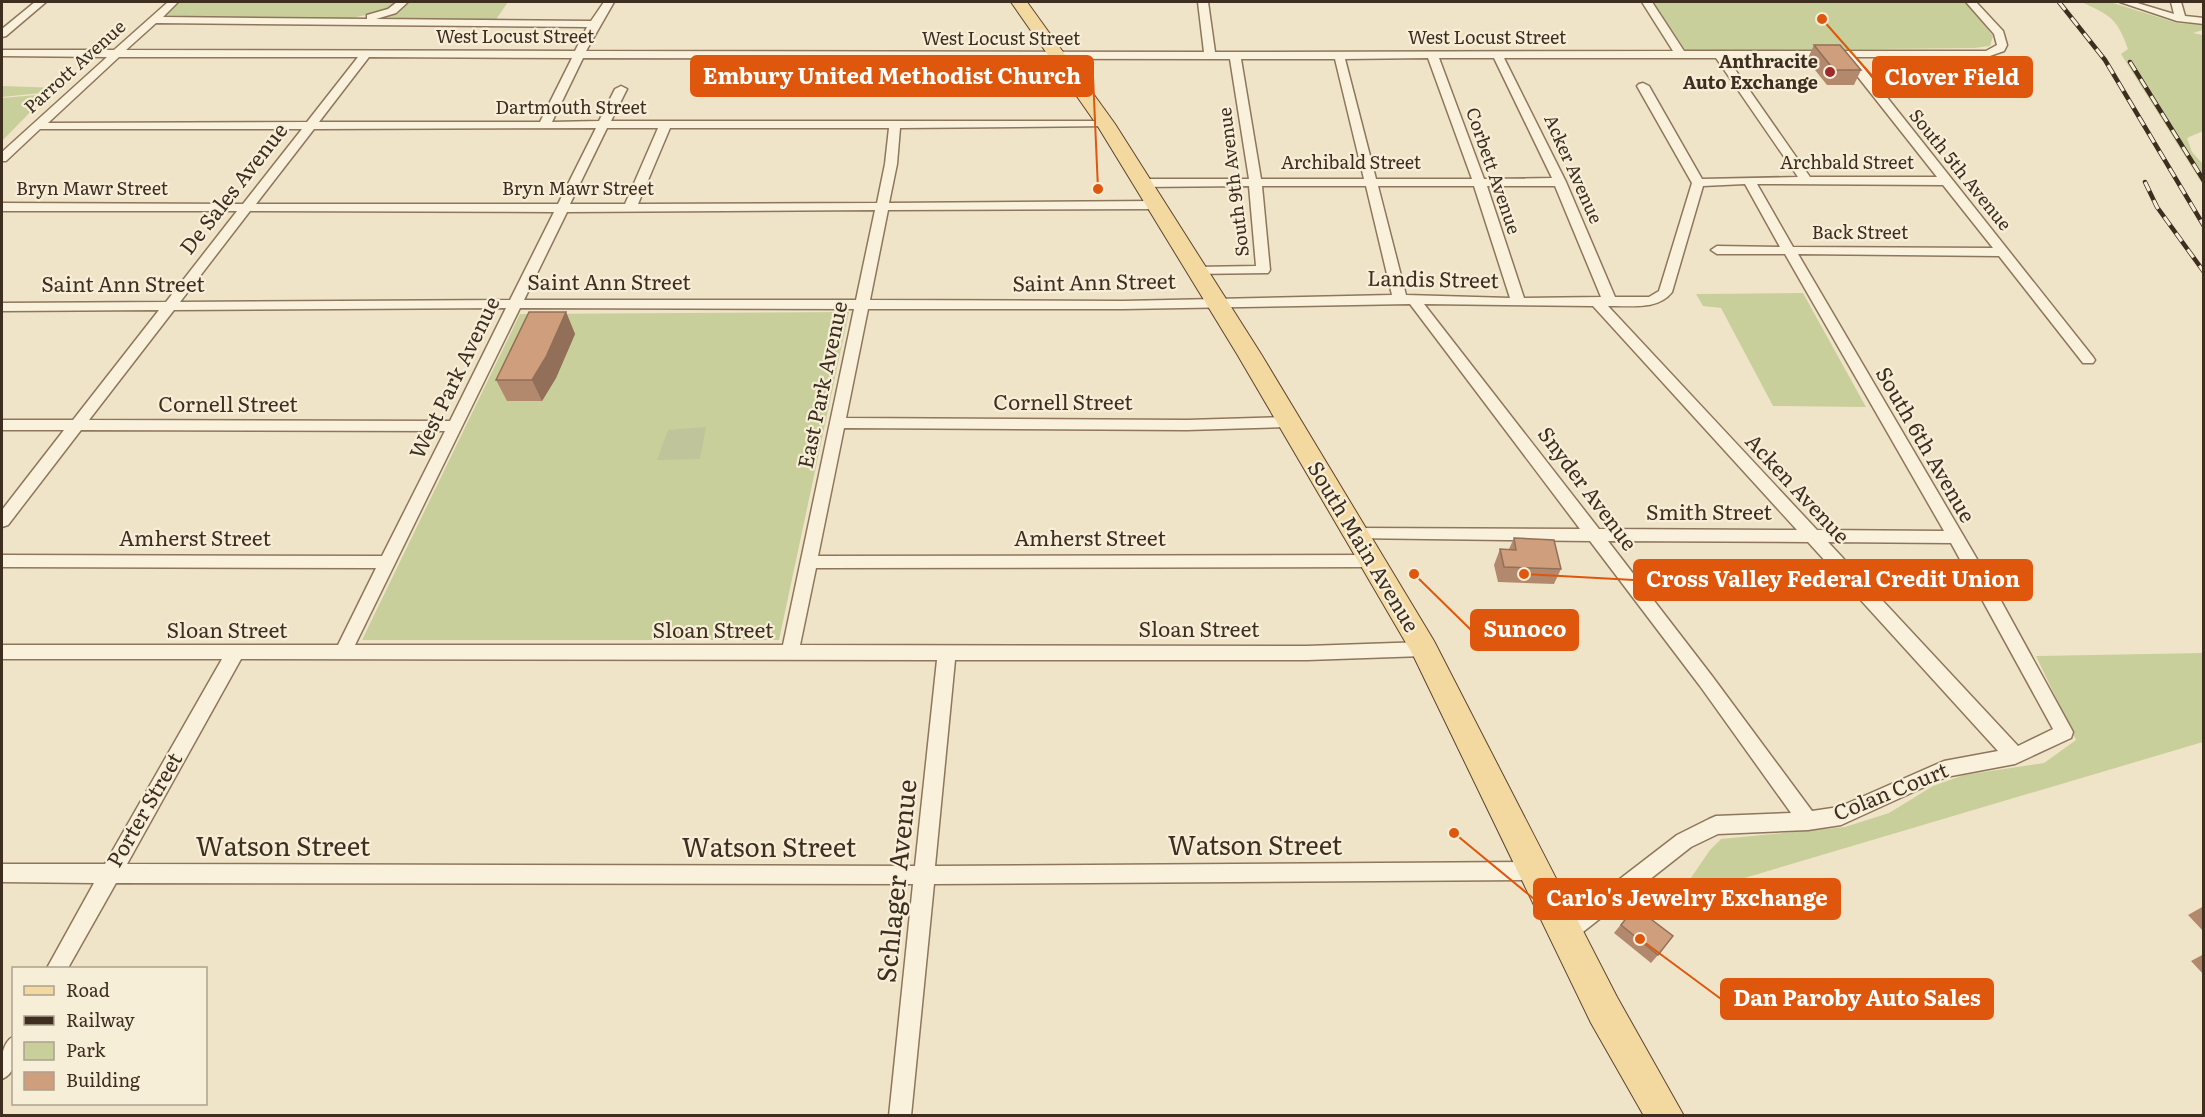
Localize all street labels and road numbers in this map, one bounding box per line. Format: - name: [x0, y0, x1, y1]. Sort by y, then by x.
- street label: Parrott Avenue: [17, 13, 131, 119]
- street label: West Locust Street: [436, 22, 595, 49]
- street label: West Locust Street: [1408, 23, 1567, 50]
- street label: West Locust Street: [922, 24, 1081, 51]
- street label: Dartmouth Street: [495, 93, 648, 120]
- street label: South 5th Avenue: [1903, 102, 2019, 236]
- street label: Corbett Avenue: [1460, 103, 1529, 238]
- street label: South 9th Avenue: [1210, 106, 1255, 258]
- street label: Acker Avenue: [1538, 109, 1611, 227]
- street label: De Sales Avenue: [171, 115, 293, 260]
- street label: Archibald Street: [1281, 148, 1422, 175]
- street label: Archbald Street: [1780, 148, 1915, 175]
- street label: Bryn Mawr Street: [16, 174, 169, 201]
- street label: Bryn Mawr Street: [502, 174, 655, 201]
- street label: Back Street: [1812, 218, 1909, 245]
- street label: Landis Street: [1367, 261, 1500, 294]
- street label: Saint Ann Street: [1012, 264, 1176, 297]
- street label: Saint Ann Street: [527, 265, 691, 296]
- street label: Saint Ann Street: [41, 267, 205, 298]
- street label: West Park Avenue: [400, 290, 506, 464]
- street label: East Park Avenue: [788, 298, 853, 471]
- street label: South 6th Avenue: [1870, 360, 1985, 528]
- street label: Cornell Street: [993, 385, 1133, 416]
- street label: Cornell Street: [158, 387, 298, 418]
- street label: Snyder Avenue: [1532, 419, 1646, 556]
- street label: Acken Avenue: [1739, 425, 1858, 549]
- street label: South Main Avenue: [1302, 454, 1429, 637]
- street label: Smith Street: [1646, 495, 1773, 526]
- street label: Amherst Street: [119, 521, 271, 552]
- street label: Amherst Street: [1014, 521, 1166, 552]
- street label: Sloan Street: [1139, 612, 1260, 643]
- street label: Sloan Street: [167, 613, 288, 644]
- street label: Sloan Street: [653, 613, 774, 644]
- street label: Porter Street: [97, 745, 189, 872]
- street label: Colan Court: [1828, 752, 1953, 827]
- street label: Schlager Avenue: [864, 777, 925, 984]
- street label: Watson Street: [1168, 824, 1343, 863]
- street label: Watson Street: [196, 825, 371, 864]
- street label: Watson Street: [682, 826, 857, 865]

